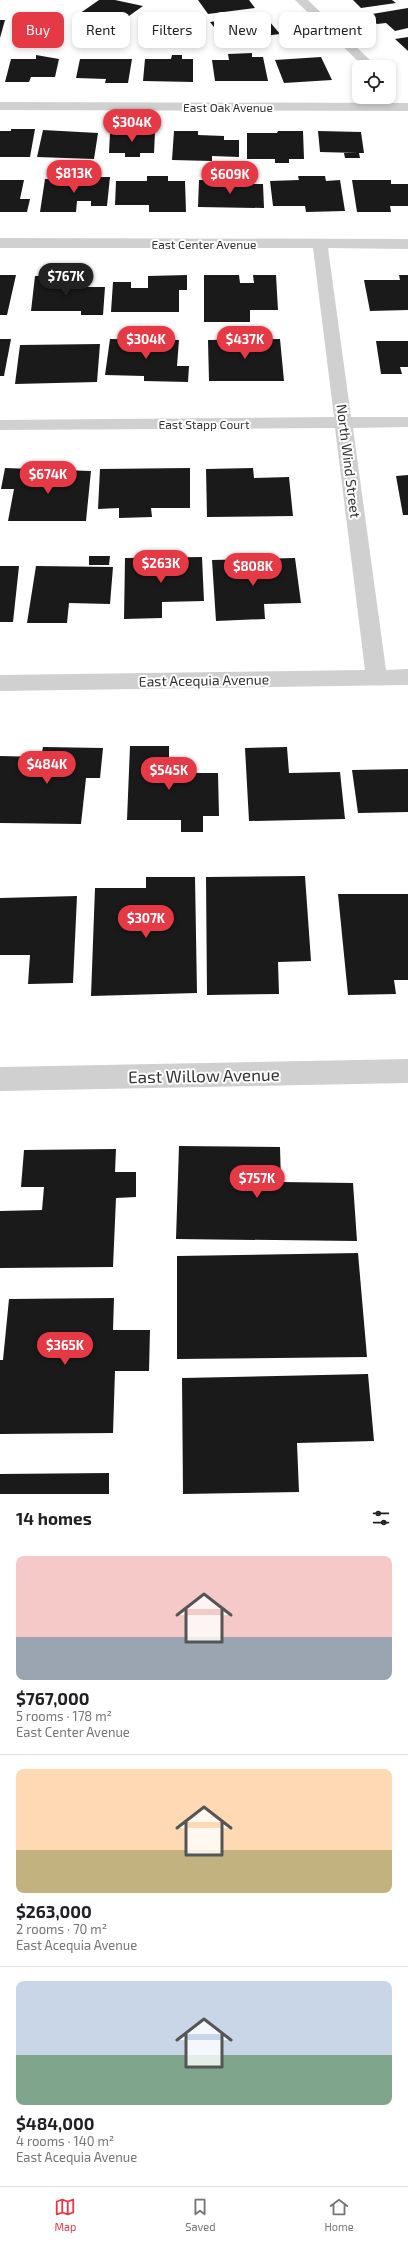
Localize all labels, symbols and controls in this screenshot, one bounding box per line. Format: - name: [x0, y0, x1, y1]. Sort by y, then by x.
- chip: Buy: [12, 12, 64, 48]
- chip: Rent: [72, 12, 130, 48]
- chip: Filters: [138, 12, 206, 48]
- chip: New: [214, 12, 271, 48]
- chip: Apartment: [279, 12, 376, 48]
- map controls: [352, 60, 396, 104]
- button: locate: [352, 60, 396, 104]
- street label: East Oak Avenue: [183, 100, 273, 114]
- pin: $304K: [104, 109, 160, 143]
- text: $304K: [112, 114, 152, 130]
- pin: $813K: [46, 160, 102, 194]
- pin: $609K: [202, 161, 258, 195]
- text: $813K: [56, 165, 92, 181]
- text: $609K: [210, 166, 250, 182]
- street label: East Center Avenue: [151, 237, 257, 251]
- pin: $767K: [38, 263, 94, 297]
- text: $767K: [47, 268, 85, 284]
- pin: $304K: [118, 326, 174, 360]
- pin: $437K: [217, 326, 273, 360]
- text: $304K: [126, 331, 166, 347]
- text: $437K: [226, 331, 264, 347]
- street label: North Wind Street: [334, 403, 364, 519]
- street label: East Stapp Court: [159, 417, 250, 431]
- pin: $674K: [20, 461, 76, 495]
- text: $674K: [29, 466, 67, 482]
- pin: $263K: [133, 550, 189, 584]
- pin: $808K: [225, 553, 281, 587]
- text: $263K: [142, 555, 180, 571]
- text: $808K: [233, 558, 273, 574]
- street label: East Acequia Avenue: [139, 670, 269, 690]
- pin: $484K: [19, 751, 75, 785]
- text: $484K: [27, 756, 67, 772]
- pin: $545K: [141, 757, 197, 791]
- text: $545K: [150, 762, 188, 778]
- pin: $307K: [118, 905, 174, 939]
- text: $307K: [127, 910, 165, 926]
- street label: East Willow Avenue: [128, 1064, 280, 1086]
- pin: $757K: [229, 1165, 285, 1199]
- text: $757K: [239, 1170, 275, 1186]
- pin: $365K: [37, 1332, 93, 1366]
- text: $365K: [46, 1337, 84, 1353]
- icon: filters: [370, 1507, 392, 1529]
- text: 14 homes: [16, 1508, 92, 1528]
- icon: home: [168, 1582, 240, 1654]
- text: $767,000: [16, 1688, 89, 1708]
- text: 5 rooms · 178 m²: [16, 1708, 112, 1724]
- text: East Center Avenue: [16, 1724, 130, 1740]
- icon: home: [168, 1795, 240, 1867]
- text: $263,000: [16, 1901, 92, 1921]
- text: 2 rooms · 70 m²: [16, 1921, 107, 1937]
- text: East Acequia Avenue: [16, 1937, 137, 1953]
- icon: home: [168, 2007, 240, 2079]
- text: $484,000: [16, 2113, 94, 2133]
- text: 4 rooms · 140 m²: [16, 2133, 114, 2149]
- text: East Acequia Avenue: [16, 2149, 137, 2165]
- tab: Map: [54, 2196, 77, 2233]
- tab: Saved: [185, 2196, 216, 2233]
- tab: Home: [324, 2196, 354, 2233]

